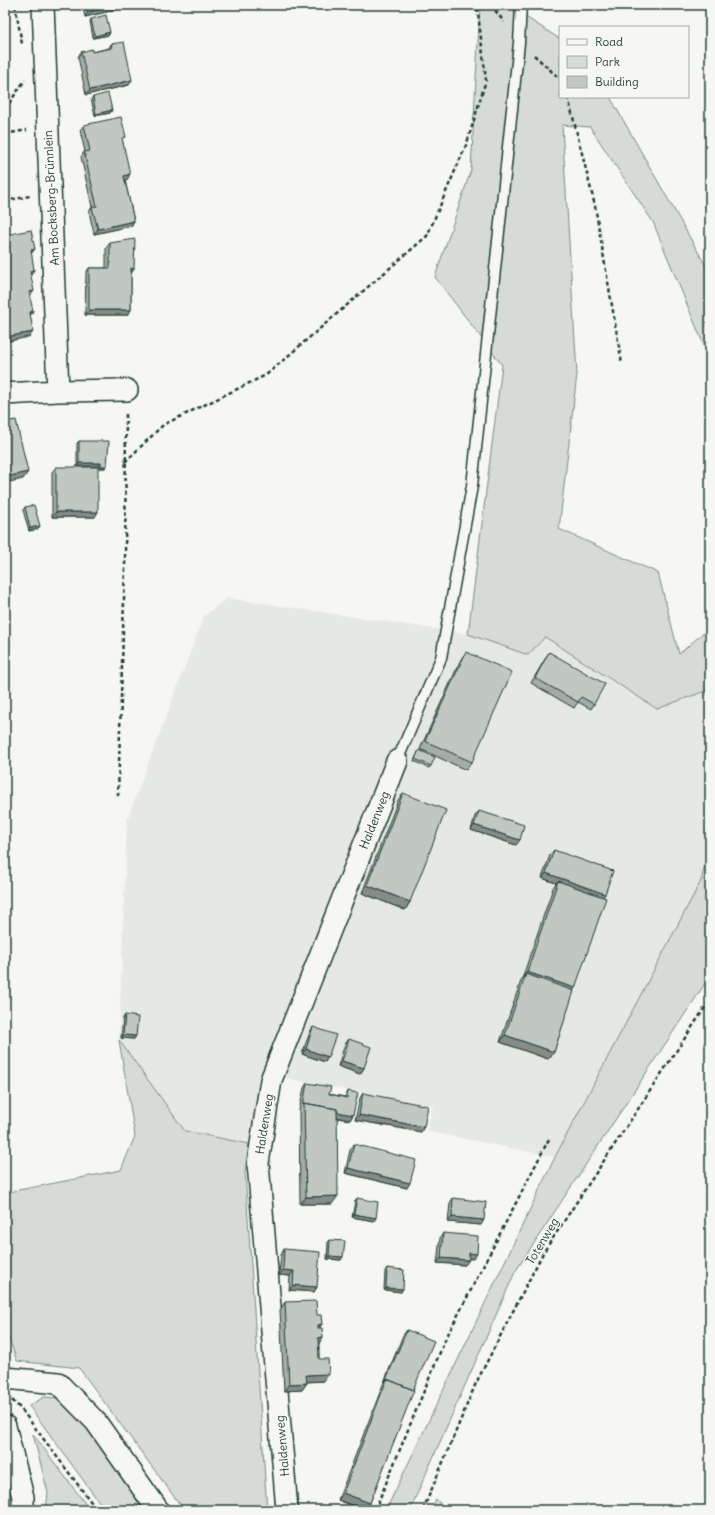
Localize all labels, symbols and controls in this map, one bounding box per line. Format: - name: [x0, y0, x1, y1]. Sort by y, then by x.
- legend: [559, 26, 689, 98]
- text: Road: [595, 34, 623, 49]
- text: Park: [595, 54, 620, 69]
- text: Building: [595, 74, 639, 89]
- street label: Am Bocksberg-Brünnlein: [40, 130, 62, 266]
- street label: Haldenweg: [356, 789, 392, 851]
- street label: Haldenweg: [252, 1093, 276, 1155]
- street label: Totenweg: [522, 1215, 562, 1267]
- street label: Haldenweg: [272, 1415, 292, 1477]

